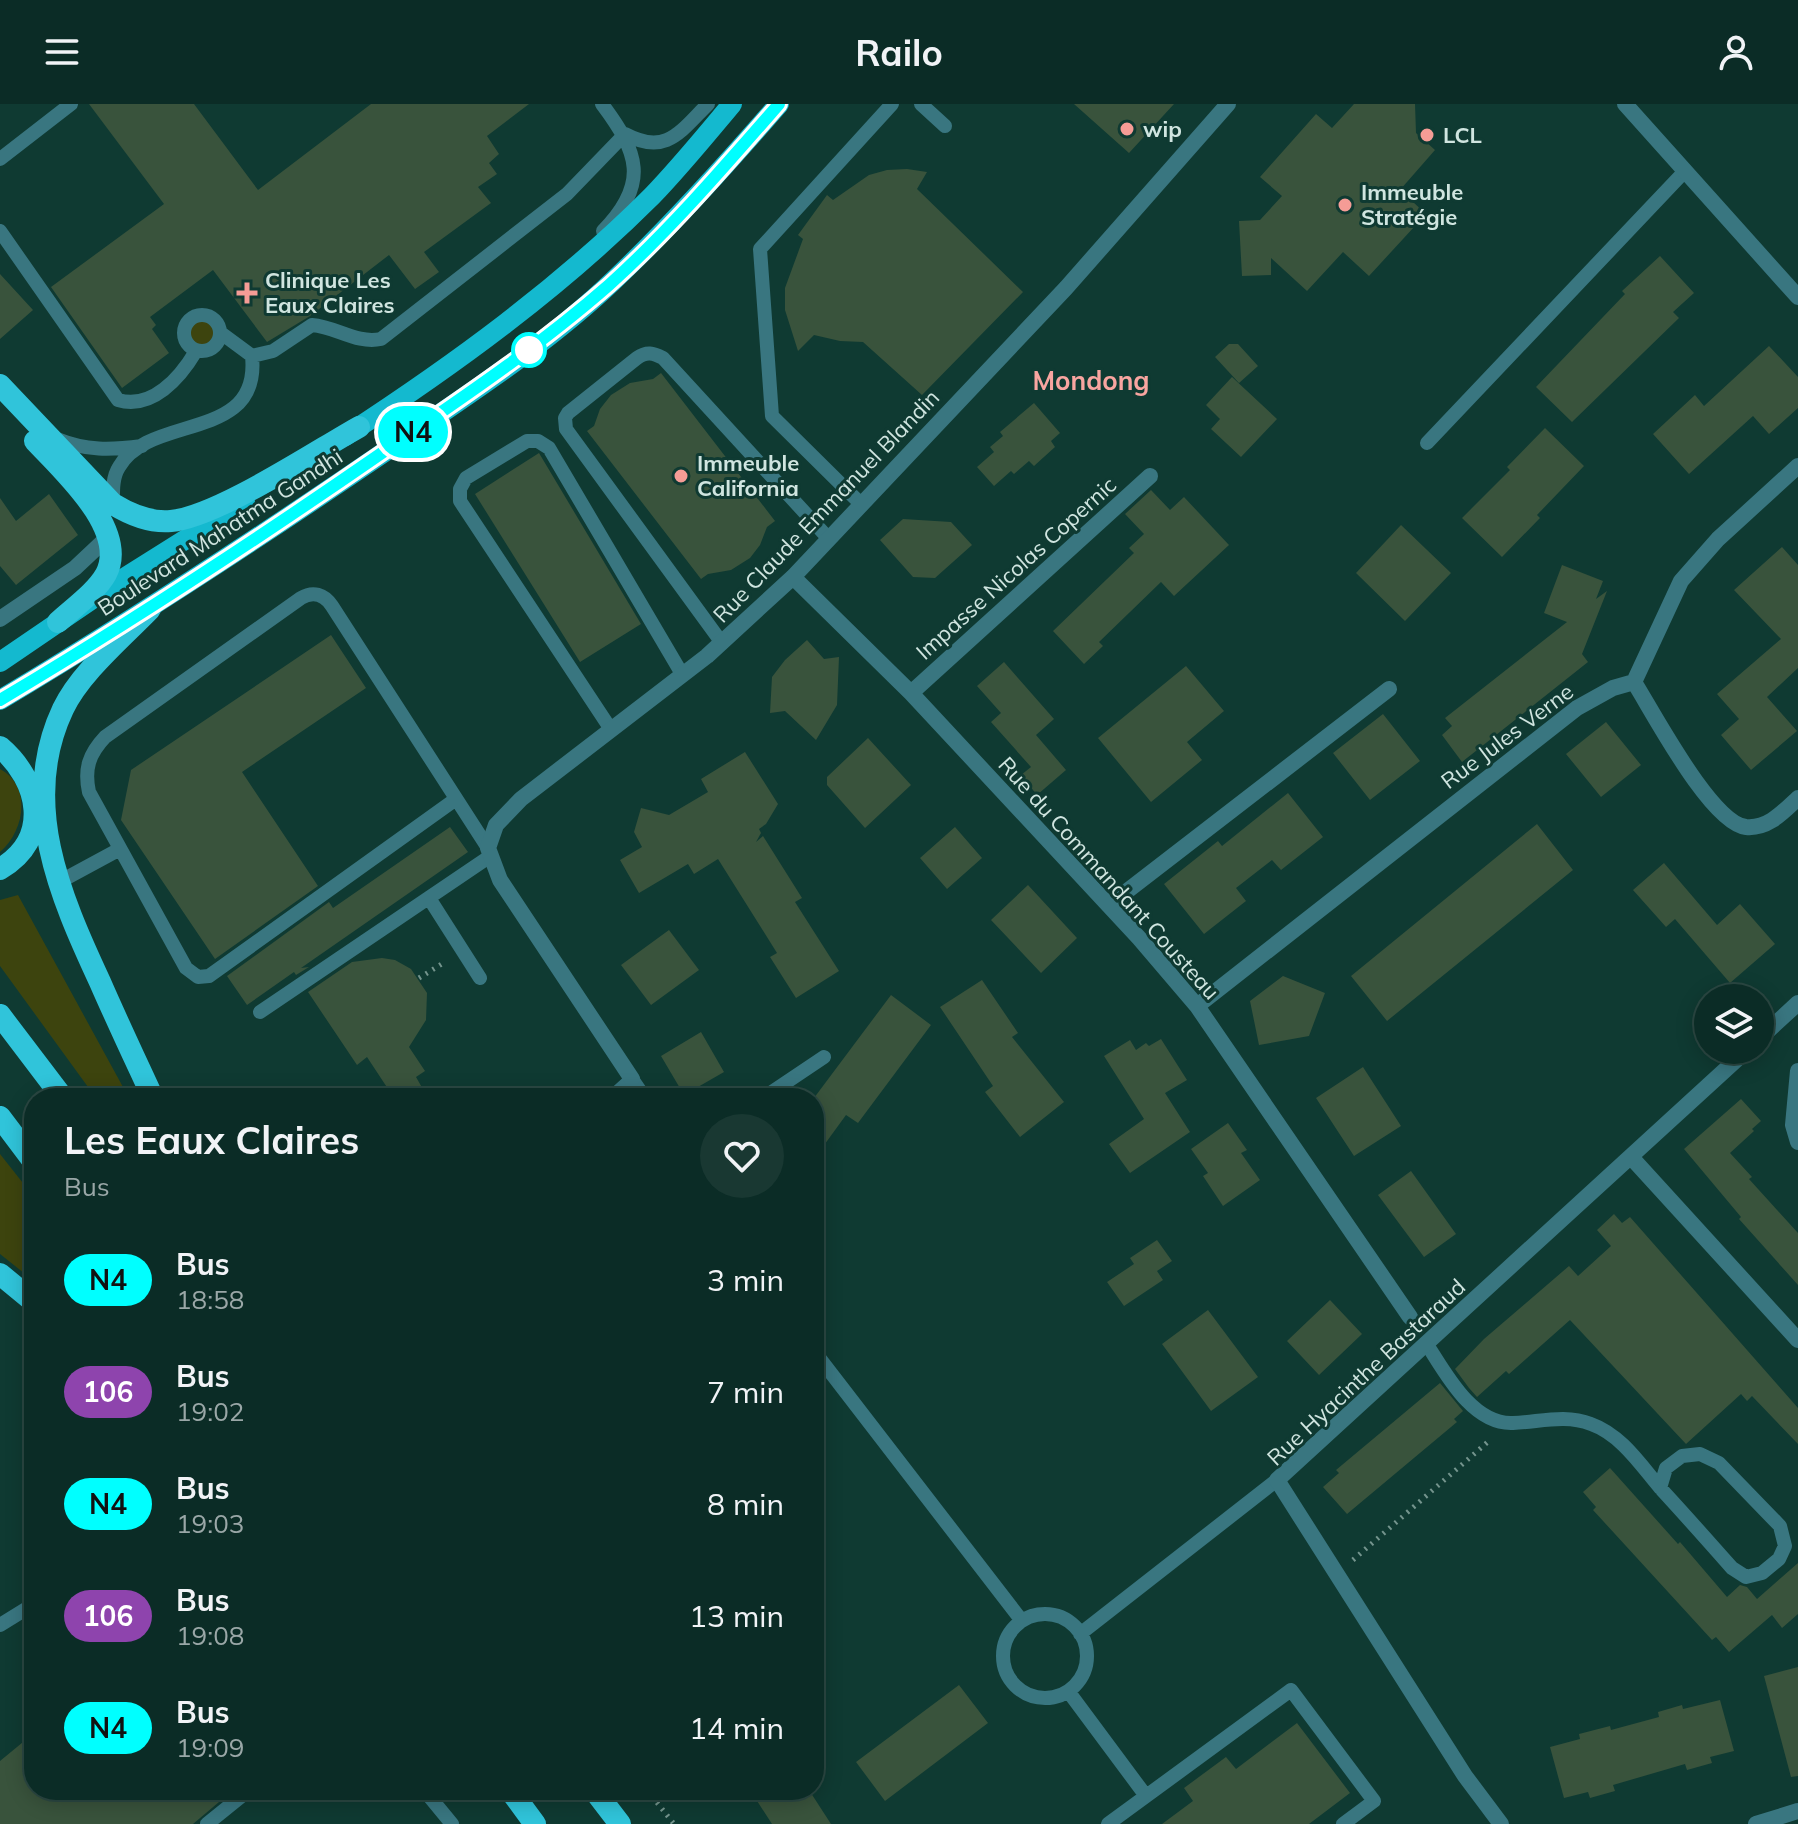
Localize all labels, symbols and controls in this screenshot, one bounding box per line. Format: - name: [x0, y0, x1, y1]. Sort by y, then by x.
- icon: menu: [40, 30, 84, 74]
- text: Railo: [855, 30, 943, 75]
- icon: person: [1714, 30, 1758, 74]
- place label: wip: [1143, 115, 1182, 143]
- marker: wip: [1118, 120, 1136, 138]
- place label: LCL: [1443, 121, 1482, 149]
- marker: LCL: [1418, 126, 1436, 144]
- place label: Immeuble Stratégie: [1361, 178, 1463, 231]
- marker: Immeuble Stratégie: [1336, 196, 1354, 214]
- place label: Clinique Les Eaux Claires: [265, 266, 395, 319]
- marker: Clinique Les Eaux Claires: [236, 282, 258, 304]
- unlabelled marker: [512, 333, 546, 367]
- district label: Mondong: [1032, 364, 1150, 397]
- street label: Rue Claude Emmanuel Blandin: [707, 383, 945, 629]
- line badge: N4: [377, 406, 449, 458]
- text: N4: [394, 414, 432, 449]
- street label: Boulevard Mahatma Gandhi: [92, 442, 348, 622]
- place label: Immeuble California: [697, 449, 799, 502]
- marker: Immeuble California: [672, 467, 690, 485]
- street label: Impasse Nicolas Copernic: [910, 471, 1122, 665]
- street label: Rue Jules Verne: [1435, 677, 1579, 795]
- street label: Rue du Commandant Cousteau: [992, 751, 1226, 1005]
- map controls: [1694, 984, 1774, 1064]
- button: layers: [1694, 984, 1774, 1064]
- button: heart: [700, 1114, 784, 1198]
- text: Les Eaux Claires: [64, 1116, 359, 1164]
- text: Bus: [64, 1170, 110, 1203]
- text: Bus: [176, 1245, 230, 1283]
- text: 3 min: [707, 1261, 784, 1299]
- text: N4: [89, 1262, 127, 1297]
- street label: Rue Hyacinthe Bastaraud: [1261, 1273, 1471, 1471]
- text: 18:58: [176, 1283, 244, 1316]
- text: Bus: [176, 1357, 230, 1395]
- text: 7 min: [707, 1373, 784, 1411]
- text: 106: [83, 1374, 133, 1409]
- text: 19:02: [176, 1395, 244, 1428]
- text: Bus: [176, 1469, 230, 1507]
- text: 8 min: [707, 1485, 784, 1523]
- text: N4: [89, 1486, 127, 1521]
- text: 19:03: [176, 1507, 244, 1540]
- text: Bus: [176, 1581, 230, 1619]
- text: 13 min: [689, 1597, 784, 1635]
- text: 106: [83, 1598, 133, 1633]
- text: 19:08: [176, 1619, 244, 1652]
- text: Bus: [176, 1693, 230, 1731]
- text: 14 min: [689, 1709, 784, 1747]
- text: N4: [89, 1710, 127, 1745]
- text: 19:09: [176, 1731, 244, 1764]

